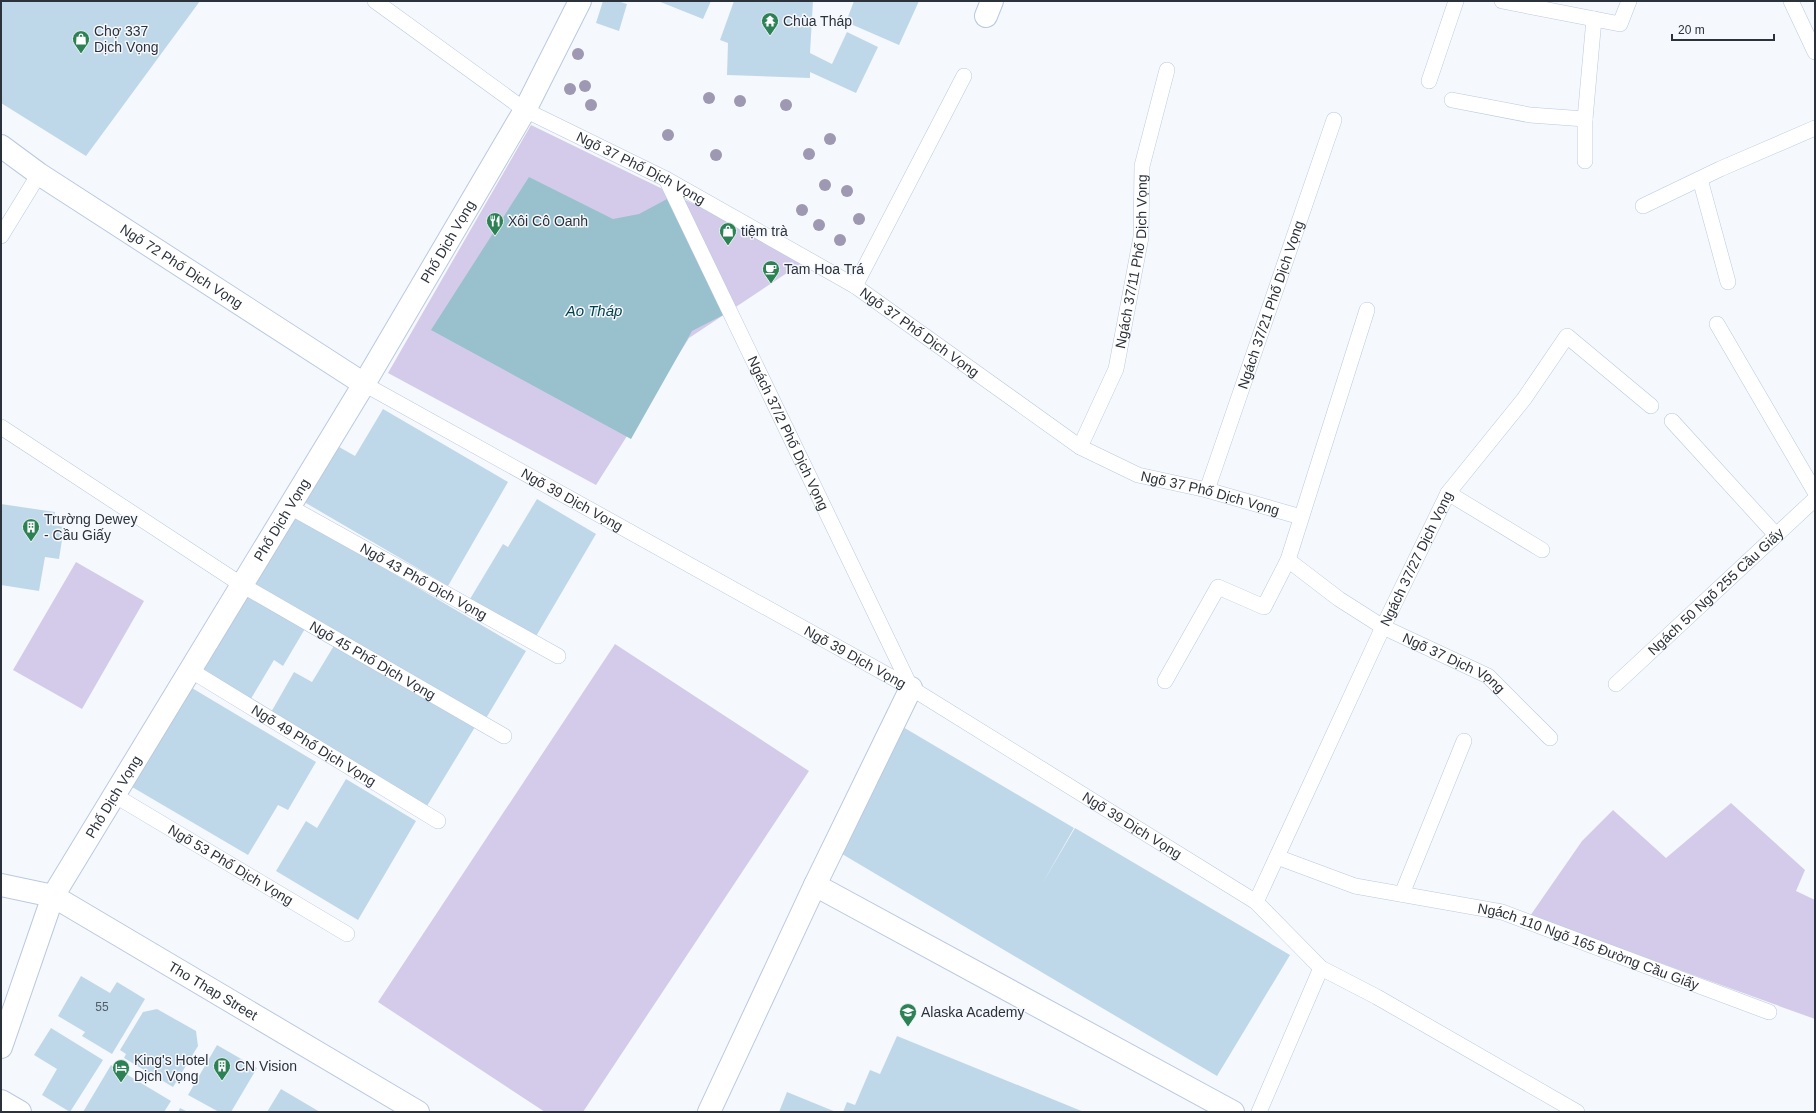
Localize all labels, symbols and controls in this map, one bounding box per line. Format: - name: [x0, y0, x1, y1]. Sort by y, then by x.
- temple icon: Chùa Tháp: [760, 11, 780, 36]
- place label: Chùa Tháp: [783, 13, 852, 29]
- scale bar: [1672, 16, 1774, 42]
- place label: Chợ 337 Dịch Vọng: [94, 23, 159, 55]
- text: 20 m: [1678, 23, 1705, 37]
- shop icon: Chợ 337 Dịch Vọng: [71, 29, 91, 54]
- street label: Ngõ 37 Phố Dịch Vọng: [574, 128, 708, 208]
- street label: Ngách 37/11 Phố Dịch Vọng: [1112, 174, 1150, 350]
- street label: Phố Dịch Vọng: [417, 197, 478, 286]
- restaurant icon: Xôi Cô Oanh: [485, 211, 505, 236]
- place label: Xôi Cô Oanh: [508, 213, 588, 229]
- street label: Ngách 37/21 Phố Dịch Vọng: [1234, 218, 1307, 391]
- street label: Ngõ 72 Phố Dịch Vọng: [117, 221, 246, 312]
- shop icon: tiệm trà: [718, 221, 738, 246]
- place label: tiệm trà: [741, 223, 788, 239]
- cafe icon: Tam Hoa Trá: [761, 259, 781, 284]
- place label: Tam Hoa Trá: [784, 261, 864, 277]
- street label: Ngõ 37 Phố Dịch Vọng: [857, 284, 982, 380]
- water label: Ao Tháp: [565, 302, 622, 319]
- street label: Ngách 37/2 Phố Dịch Vọng: [744, 353, 832, 513]
- street label: Ngõ 39 Dịch Vọng: [518, 465, 626, 534]
- street label: Ngõ 37 Phố Dịch Vọng: [1139, 468, 1281, 518]
- street label: Phố Dịch Vọng: [250, 476, 313, 564]
- street label: Ngách 37/27 Dịch Vọng: [1377, 488, 1456, 629]
- place label: Trường Dewey - Cầu Giấy: [44, 511, 138, 543]
- building icon: Trường Dewey - Cầu Giấy: [21, 517, 41, 542]
- street label: Ngách 50 Ngõ 255 Cầu Giấy: [1645, 525, 1787, 658]
- street label: Ngõ 43 Phố Dịch Vọng: [358, 540, 490, 623]
- street label: Ngõ 45 Phố Dịch Vọng: [307, 618, 438, 703]
- street label: Ngõ 39 Dịch Vọng: [802, 622, 909, 692]
- street label: Ngõ 37 Dịch Vọng: [1400, 629, 1508, 696]
- street label: Ngõ 49 Phố Dịch Vọng: [249, 701, 379, 789]
- street label: Phố Dịch Vọng: [82, 752, 144, 841]
- street label: Ngõ 39 Dịch Vọng: [1080, 788, 1185, 862]
- street label: Ngõ 53 Phố Dịch Vọng: [165, 821, 296, 908]
- street label: Ngách 110 Ngõ 165 Đường Cầu Giấy: [1476, 900, 1701, 993]
- street label: Tho Thap Street: [165, 958, 261, 1023]
- house number: 55: [95, 1000, 109, 1014]
- school or university icon: Alaska Academy: [898, 1002, 918, 1027]
- place label: Alaska Academy: [921, 1004, 1025, 1020]
- place label: King's Hotel Dịch Vọng: [134, 1052, 208, 1084]
- building icon: CN Vision: [212, 1056, 232, 1081]
- hotel icon: King's Hotel Dịch Vọng: [111, 1058, 131, 1083]
- place label: CN Vision: [235, 1058, 297, 1074]

